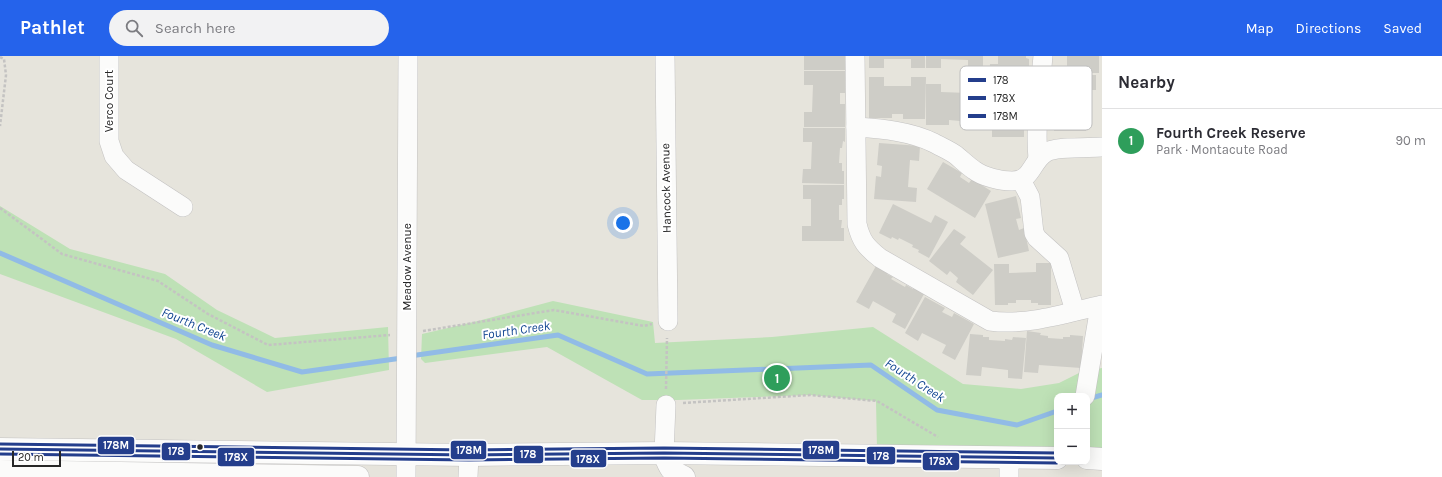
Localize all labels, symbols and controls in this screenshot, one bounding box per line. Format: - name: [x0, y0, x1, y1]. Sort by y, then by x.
- search box: [109, 10, 389, 46]
- text: Pathlet: [20, 17, 85, 39]
- icon: search: [123, 17, 145, 39]
- text: Search here: [155, 19, 236, 37]
- text: Map: [1246, 20, 1274, 37]
- text: Directions: [1296, 20, 1361, 37]
- text: Saved: [1383, 20, 1422, 37]
- legend: [960, 66, 1092, 130]
- street label: Verco Court: [102, 69, 116, 132]
- text: Nearby: [1118, 72, 1175, 92]
- text: 178: [993, 74, 1009, 87]
- text: 178X: [993, 92, 1016, 105]
- text: 178M: [993, 110, 1018, 123]
- text: Fourth Creek Reserve: [1156, 124, 1306, 142]
- text: 1: [1129, 133, 1133, 148]
- text: 90 m: [1395, 133, 1426, 148]
- text: Park · Montacute Road: [1156, 142, 1288, 157]
- street label: Hancock Avenue: [658, 143, 674, 233]
- your location: [613, 213, 633, 233]
- street label: Meadow Avenue: [400, 223, 414, 311]
- water label: Fourth Creek: [160, 304, 229, 344]
- water label: Fourth Creek: [481, 318, 551, 342]
- water label: Fourth Creek: [882, 355, 948, 405]
- pin: 1: [764, 363, 790, 393]
- map controls: [1054, 393, 1090, 465]
- button: +: [1054, 393, 1090, 429]
- button: −: [1054, 429, 1090, 465]
- line badge: 178M: [97, 436, 135, 455]
- text: 178M: [103, 439, 129, 452]
- line badge: 178M: [450, 440, 487, 460]
- line badge: 178M: [802, 440, 840, 460]
- line badge: 178: [161, 442, 191, 461]
- unlabelled marker: [195, 442, 205, 452]
- text: 178M: [456, 444, 482, 457]
- text: 178M: [808, 444, 834, 457]
- text: 178: [168, 445, 184, 458]
- line badge: 178: [513, 445, 544, 464]
- line badge: 178: [866, 446, 896, 465]
- line badge: 178X: [217, 447, 255, 467]
- text: 178: [520, 448, 536, 461]
- scale bar: [12, 449, 61, 468]
- line badge: 178X: [570, 449, 607, 468]
- text: 178: [873, 450, 889, 463]
- text: 20 m: [18, 451, 44, 464]
- text: 178X: [224, 451, 248, 464]
- line badge: 178X: [922, 452, 960, 471]
- text: 178X: [576, 453, 600, 466]
- text: 178X: [929, 455, 953, 468]

